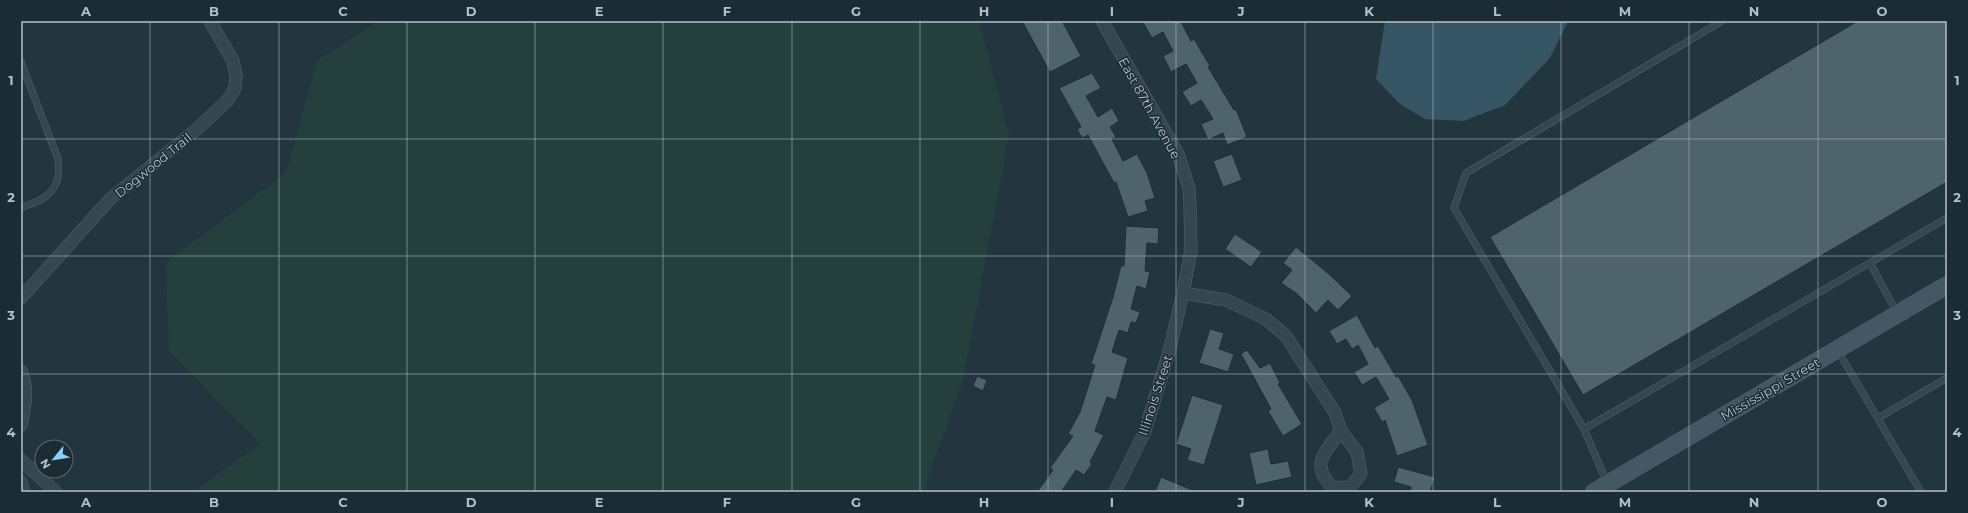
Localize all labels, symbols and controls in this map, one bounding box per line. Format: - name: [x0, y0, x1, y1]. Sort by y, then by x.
- text: A: [80, 3, 92, 19]
- text: B: [209, 3, 219, 19]
- text: C: [338, 3, 348, 19]
- text: D: [466, 3, 477, 19]
- text: E: [595, 3, 604, 19]
- text: F: [723, 3, 731, 19]
- text: G: [851, 3, 861, 19]
- text: H: [979, 3, 989, 19]
- text: I: [1110, 3, 1114, 19]
- text: J: [1236, 3, 1245, 19]
- text: K: [1364, 3, 1374, 19]
- text: L: [1493, 3, 1501, 19]
- text: M: [1619, 3, 1631, 19]
- text: N: [1749, 3, 1759, 19]
- text: O: [1877, 3, 1888, 19]
- street label: East 87th Avenue: [1115, 54, 1185, 162]
- text: 1: [8, 72, 14, 88]
- text: 1: [1954, 72, 1960, 88]
- street label: Dogwood Trail: [111, 129, 195, 201]
- text: 2: [7, 189, 15, 205]
- text: 2: [1953, 189, 1961, 205]
- text: 3: [6, 307, 15, 323]
- text: 3: [1952, 307, 1961, 323]
- street label: Illinois Street: [1134, 353, 1176, 437]
- street label: Mississippi Street: [1717, 354, 1823, 424]
- text: 4: [7, 424, 16, 440]
- text: 4: [1953, 424, 1962, 440]
- north arrow: [34, 439, 74, 479]
- text: N: [37, 457, 54, 471]
- text: A: [80, 494, 92, 510]
- text: B: [209, 494, 219, 510]
- text: C: [338, 494, 348, 510]
- text: D: [466, 494, 477, 510]
- text: E: [595, 494, 604, 510]
- text: F: [723, 494, 731, 510]
- text: G: [851, 494, 861, 510]
- text: H: [979, 494, 989, 510]
- text: I: [1110, 494, 1114, 510]
- text: J: [1236, 494, 1245, 510]
- text: K: [1364, 494, 1374, 510]
- text: L: [1493, 494, 1501, 510]
- text: M: [1619, 494, 1631, 510]
- text: N: [1749, 494, 1759, 510]
- text: O: [1877, 494, 1888, 510]

